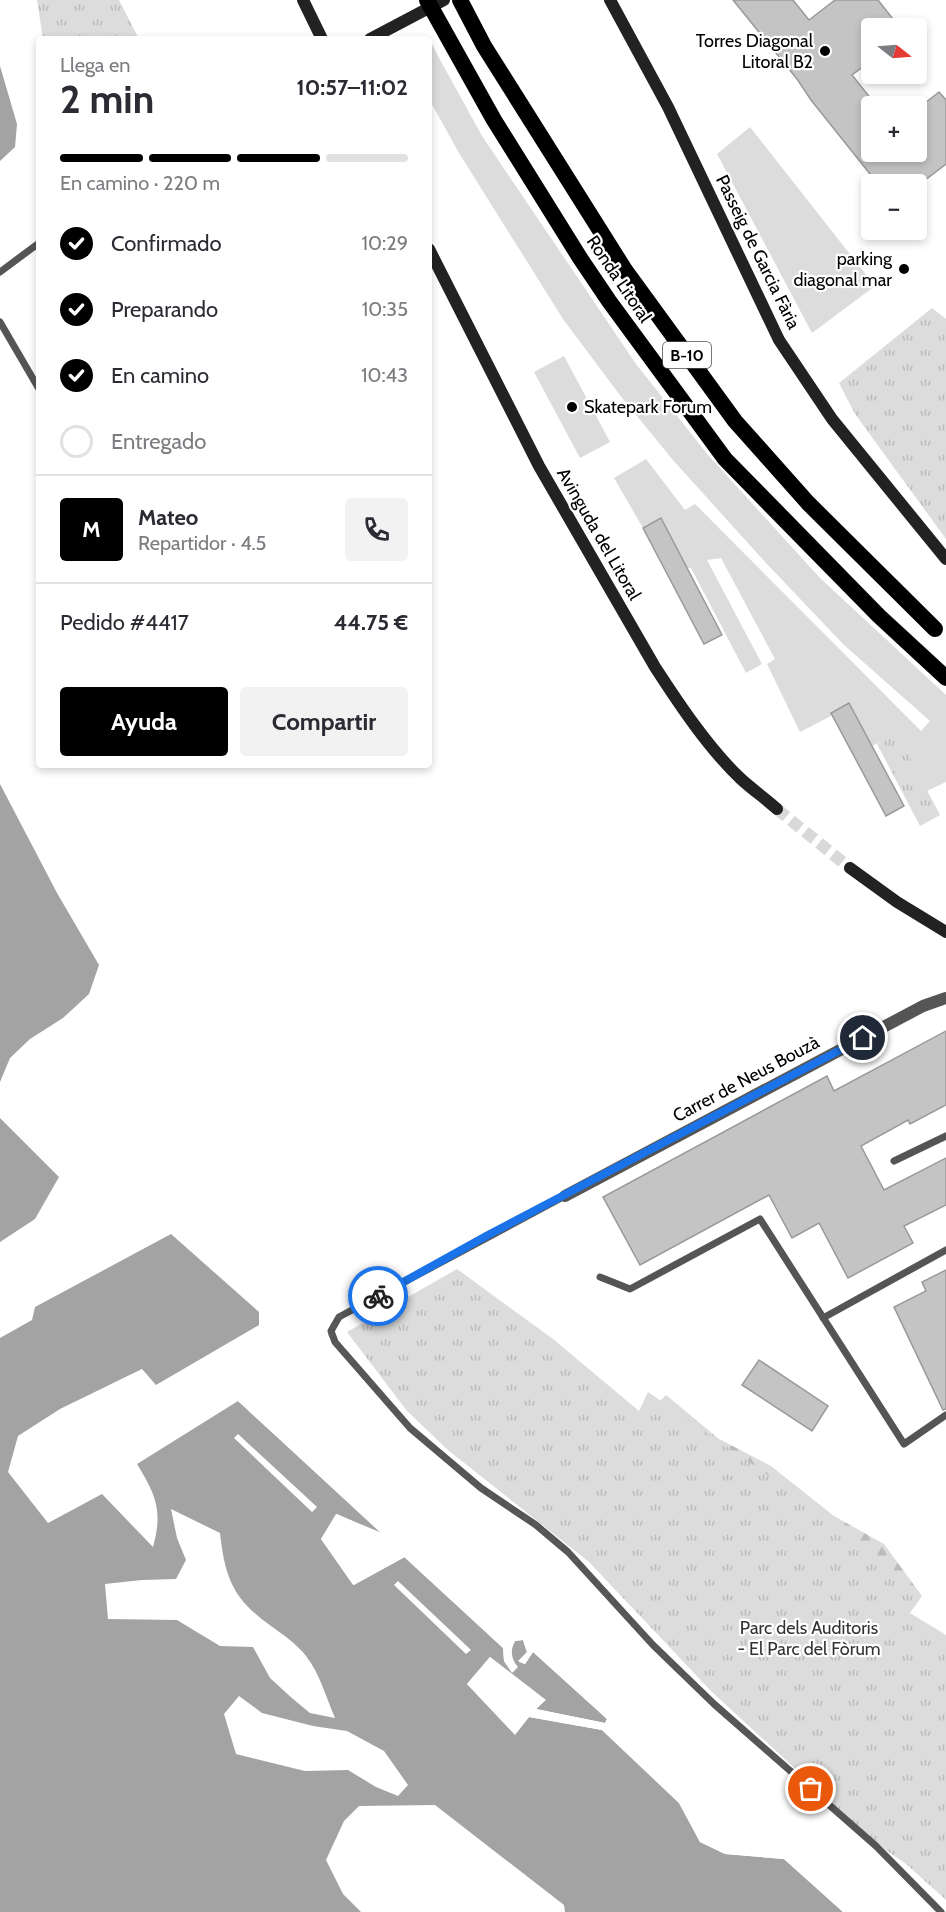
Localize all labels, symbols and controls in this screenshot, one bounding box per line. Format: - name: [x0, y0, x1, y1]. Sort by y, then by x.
- north arrow: [861, 18, 927, 84]
- map controls: [861, 18, 927, 240]
- place label: Torres Diagonal Litoral B2: [696, 30, 814, 73]
- marker: Torres Diagonal Litoral B2: [818, 44, 832, 58]
- text: Llega en: [60, 53, 130, 77]
- text: 10:57–11:02: [297, 74, 408, 101]
- text: 2 min: [60, 75, 154, 123]
- button: +: [861, 96, 927, 162]
- text: En camino · 220 m: [60, 171, 220, 195]
- street label: Passeig de Garcia Fària: [711, 171, 805, 333]
- button: −: [861, 174, 927, 240]
- icon: check: [60, 227, 93, 260]
- text: Confirmado: [111, 230, 222, 257]
- text: 10:29: [362, 231, 408, 255]
- street label: Ronda Litoral: [582, 231, 657, 327]
- place label: parking diagonal mar: [794, 248, 893, 291]
- marker: parking diagonal mar: [897, 262, 911, 276]
- icon: check: [60, 293, 93, 326]
- text: Preparando: [111, 296, 218, 323]
- text: 10:35: [362, 297, 408, 321]
- road number: B-10: [663, 342, 711, 368]
- icon: check: [60, 359, 93, 392]
- text: En camino: [111, 362, 209, 389]
- text: 10:43: [361, 363, 408, 387]
- place label: Skatepark Forum: [584, 396, 712, 418]
- marker: Skatepark Forum: [565, 400, 579, 414]
- text: Entregado: [111, 428, 206, 455]
- street label: Avinguda del Litoral: [552, 464, 646, 605]
- button: phone: [345, 498, 408, 561]
- text: Mateo: [138, 504, 198, 531]
- text: M: [82, 516, 101, 543]
- text: Repartidor · 4.5: [138, 531, 266, 555]
- text: Pedido #4417: [60, 609, 189, 636]
- text: 44.75 €: [334, 609, 408, 636]
- button: Ayuda: [60, 687, 228, 756]
- button: Compartir: [240, 687, 408, 756]
- pin: [837, 1012, 888, 1063]
- icon: home: [846, 1021, 879, 1054]
- street label: Carrer de Neus Bouzà: [669, 1031, 823, 1127]
- courier: [348, 1266, 408, 1326]
- icon: bike: [362, 1280, 395, 1313]
- park label: Parc dels Auditoris - El Parc del Fòrum: [737, 1617, 881, 1660]
- pin: [785, 1763, 836, 1814]
- icon: bag: [794, 1772, 827, 1805]

